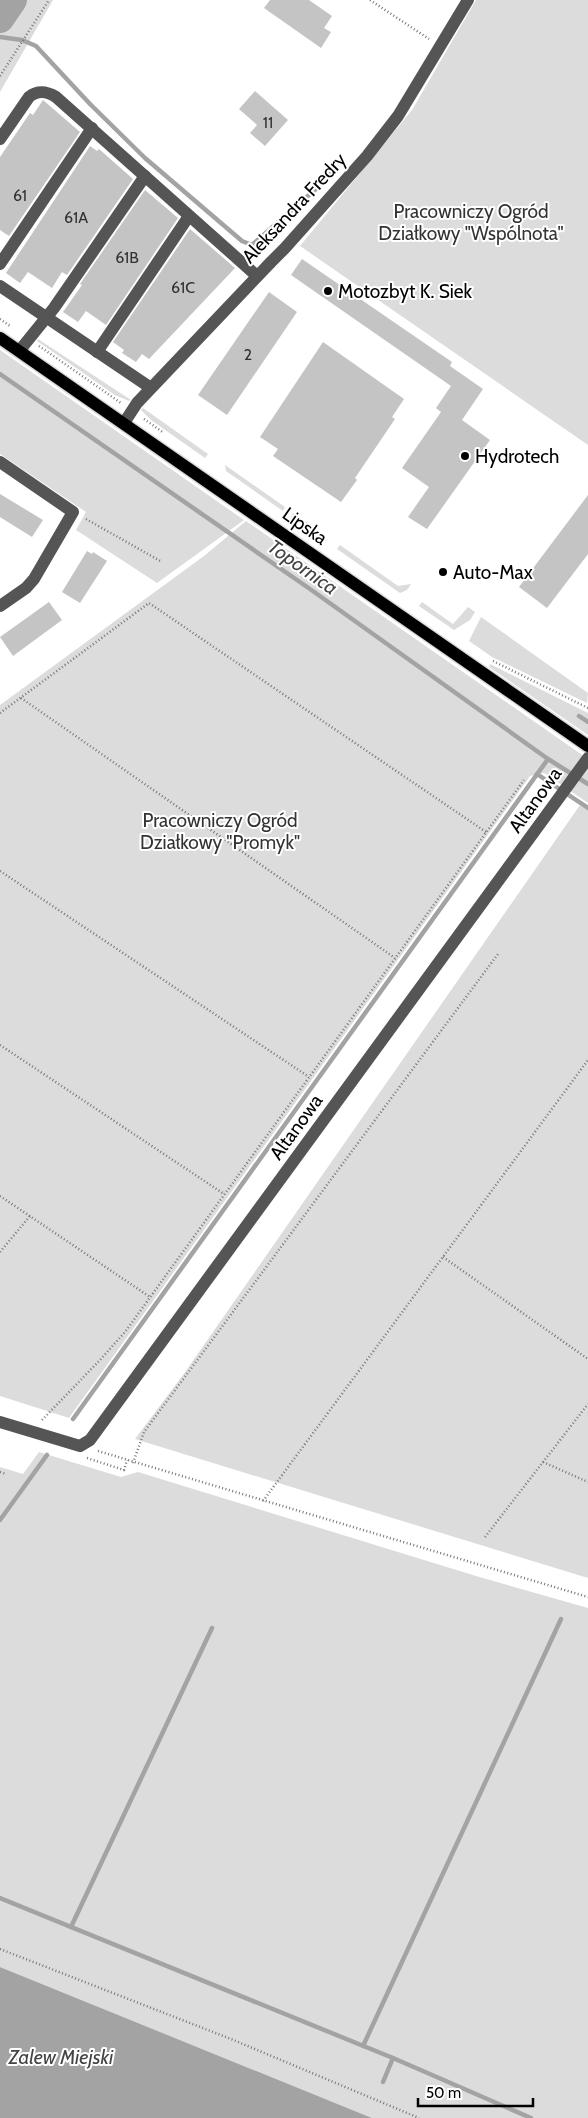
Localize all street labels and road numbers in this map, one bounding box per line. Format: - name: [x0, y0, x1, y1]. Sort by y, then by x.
- street label: Aleksandra Fredry: [237, 148, 351, 268]
- street label: Lipska: [278, 502, 332, 550]
- street label: Altanowa: [504, 763, 566, 837]
- street label: Altanowa: [265, 1090, 327, 1164]

